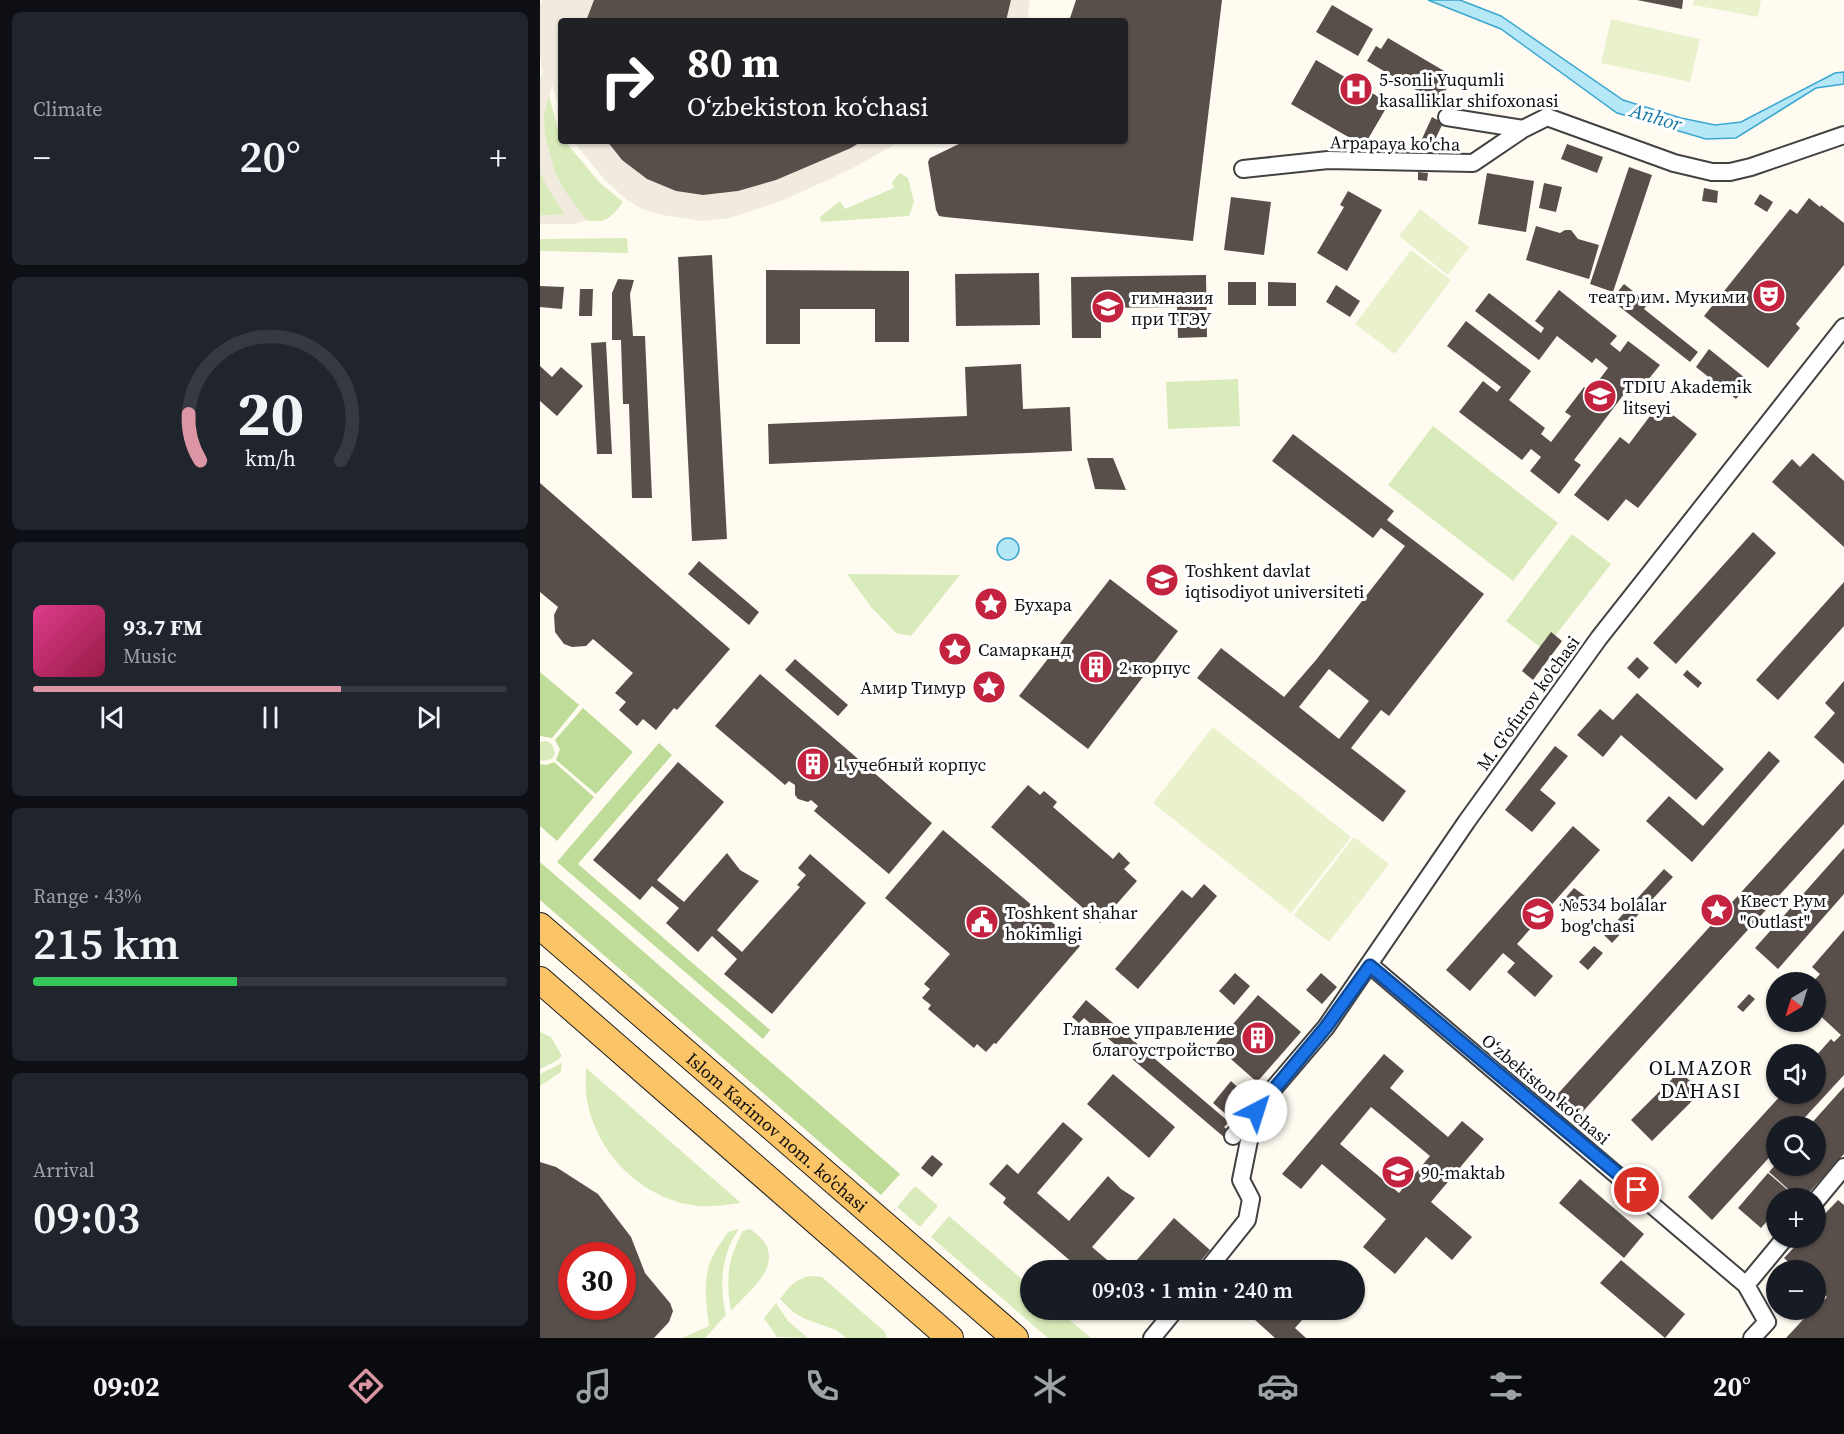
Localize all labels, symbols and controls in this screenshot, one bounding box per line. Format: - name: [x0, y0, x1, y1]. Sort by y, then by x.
- text: 80 m: [687, 33, 780, 91]
- icon: right: [588, 42, 666, 120]
- place label: 5-sonli Yuqumli kasalliklar shifoxonasi: [1379, 67, 1559, 113]
- hospital icon: 5-sonli Yuqumli kasalliklar shifoxonasi: [1338, 71, 1374, 107]
- text: O‘zbekiston ko‘chasi: [687, 88, 928, 125]
- text: Climate: [33, 95, 102, 123]
- water label: Anhor: [1626, 96, 1686, 138]
- text: 20°: [239, 125, 301, 187]
- street label: Arpapaya ko'cha: [1330, 129, 1461, 157]
- text: −: [33, 135, 51, 180]
- text: +: [490, 135, 507, 180]
- theatre icon: театр им. Мукими: [1751, 278, 1787, 314]
- place label: театр им. Мукими: [1589, 284, 1746, 309]
- place label: гимназия при ТГЭУ: [1131, 285, 1214, 331]
- school or university icon: гимназия при ТГЭУ: [1090, 289, 1126, 325]
- text: 20: [236, 370, 304, 456]
- place label: TDIU Akademik litseyi: [1623, 374, 1752, 420]
- school or university icon: TDIU Akademik litseyi: [1582, 378, 1618, 414]
- text: km/h: [244, 444, 296, 473]
- place label: Toshkent davlat iqtisodiyot universiteti: [1185, 558, 1364, 604]
- school or university icon: Toshkent davlat iqtisodiyot universiteti: [1144, 562, 1180, 598]
- place icon: Бухара: [973, 586, 1009, 622]
- place label: Бухара: [1014, 592, 1073, 617]
- text: 93.7 FM: [123, 612, 202, 642]
- place icon: Самарканд: [937, 631, 973, 667]
- street label: M. G'ofurov ko'chasi: [1471, 631, 1585, 775]
- place label: Самарканд: [978, 637, 1071, 662]
- text: Music: [123, 642, 177, 670]
- building icon: 2 корпус: [1078, 649, 1114, 685]
- place label: 2 корпус: [1119, 655, 1191, 680]
- place icon: Амир Тимур: [971, 669, 1007, 705]
- place label: Амир Тимур: [860, 675, 966, 700]
- icon: previous: [96, 701, 129, 734]
- icon: pause: [254, 701, 287, 734]
- icon: next: [412, 701, 445, 734]
- building icon: 1 учебный корпус: [795, 746, 831, 782]
- place label: 1 учебный корпус: [836, 752, 987, 777]
- text: Range · 43%: [33, 882, 142, 910]
- place label: Квест Рум "Outlast": [1740, 888, 1826, 934]
- place label: №534 bolalar bog'chasi: [1561, 892, 1667, 938]
- place icon: Квест Рум "Outlast": [1699, 892, 1735, 928]
- school or university icon: №534 bolalar bog'chasi: [1520, 896, 1556, 932]
- place label: Toshkent shahar hokimligi: [1005, 900, 1138, 946]
- public building icon: Toshkent shahar hokimligi: [964, 904, 1000, 940]
- text: 215 km: [33, 912, 180, 974]
- north arrow: [1766, 972, 1826, 1032]
- map controls: [1766, 972, 1826, 1320]
- place label: Главное управление благоустройство: [1063, 1016, 1235, 1062]
- building icon: Главное управление благоустройство: [1240, 1020, 1276, 1056]
- street label: O‘zbekiston ko‘chasi: [1476, 1028, 1616, 1150]
- button: sound: [1766, 1044, 1826, 1104]
- street label: Islom Karimov nom. ko'chasi: [681, 1046, 873, 1217]
- district label: OLMAZOR DAHASI: [1649, 1054, 1753, 1105]
- position arrow: [1224, 1079, 1288, 1143]
- button: search: [1766, 1116, 1826, 1176]
- school or university icon: 90-maktab: [1380, 1154, 1416, 1190]
- text: Arrival: [33, 1156, 95, 1184]
- place label: 90-maktab: [1421, 1160, 1505, 1185]
- pin: [1611, 1164, 1662, 1215]
- icon: arrive: [1620, 1173, 1653, 1206]
- text: 09:03: [33, 1186, 140, 1248]
- button: +: [1766, 1188, 1826, 1248]
- speed limit sign: 30: [558, 1242, 636, 1320]
- button: −: [1766, 1260, 1826, 1320]
- text: 09:03 · 1 min · 240 m: [1092, 1275, 1293, 1305]
- icon: directions: [345, 1365, 387, 1407]
- icon: music: [573, 1365, 615, 1407]
- icon: phone: [801, 1365, 843, 1407]
- icon: climate: [1029, 1365, 1071, 1407]
- icon: car: [1257, 1365, 1299, 1407]
- icon: filters: [1485, 1365, 1527, 1407]
- text: 09:02: [93, 1368, 160, 1405]
- text: 20°: [1713, 1368, 1751, 1405]

